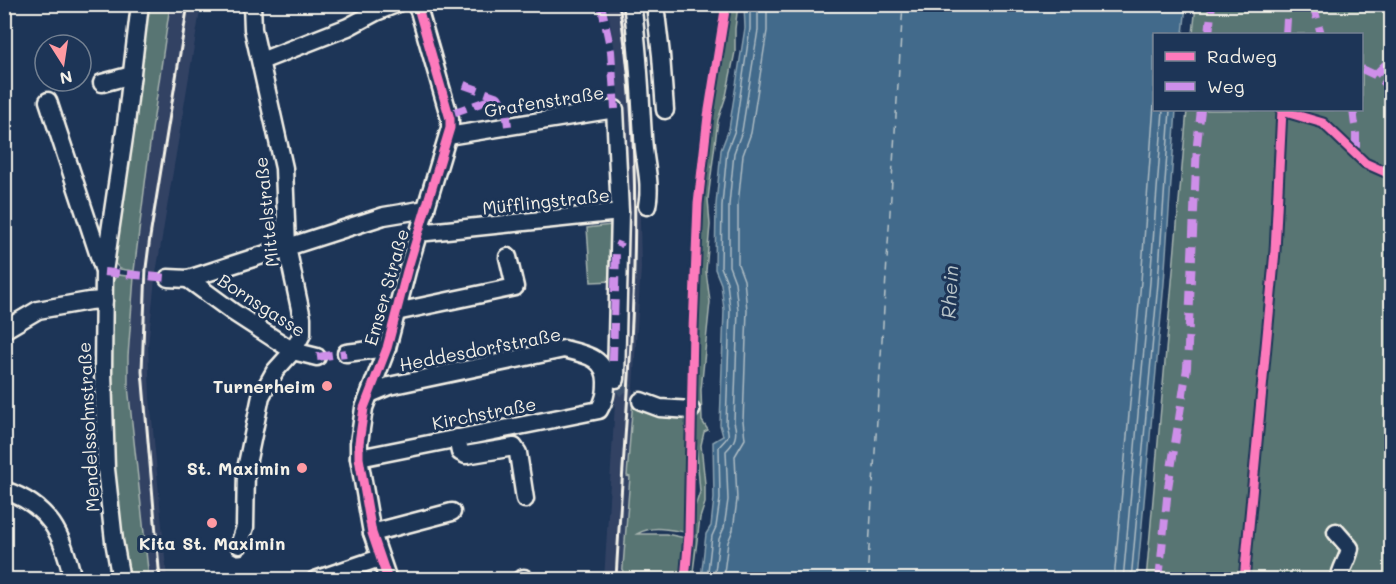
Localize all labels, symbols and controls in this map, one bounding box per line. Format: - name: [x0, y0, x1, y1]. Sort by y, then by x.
- north arrow: [33, 33, 93, 93]
- legend: [1153, 33, 1363, 111]
- text: Radweg: [1207, 44, 1277, 68]
- text: N: [58, 67, 74, 90]
- text: Weg: [1207, 74, 1244, 98]
- street label: Grafenstraße: [482, 80, 606, 122]
- street label: Mittelstraße: [248, 156, 284, 268]
- street label: Müfflingstraße: [481, 182, 611, 220]
- street label: Emser Straße: [358, 226, 414, 348]
- water label: Rhein: [935, 265, 963, 319]
- street label: Bornsgasse: [214, 268, 310, 342]
- street label: Heddesdorfstraße: [397, 322, 563, 376]
- street label: Mendelssohnstraße: [72, 341, 104, 513]
- place label: Turnerheim: [213, 374, 315, 398]
- marker: Turnerheim: [320, 379, 334, 393]
- street label: Kirchstraße: [430, 391, 538, 435]
- place label: St. Maximin: [187, 456, 290, 480]
- marker: St. Maximin: [295, 461, 309, 475]
- marker: Kita St. Maximin: [205, 516, 219, 530]
- place label: Kita St. Maximin: [139, 531, 285, 555]

